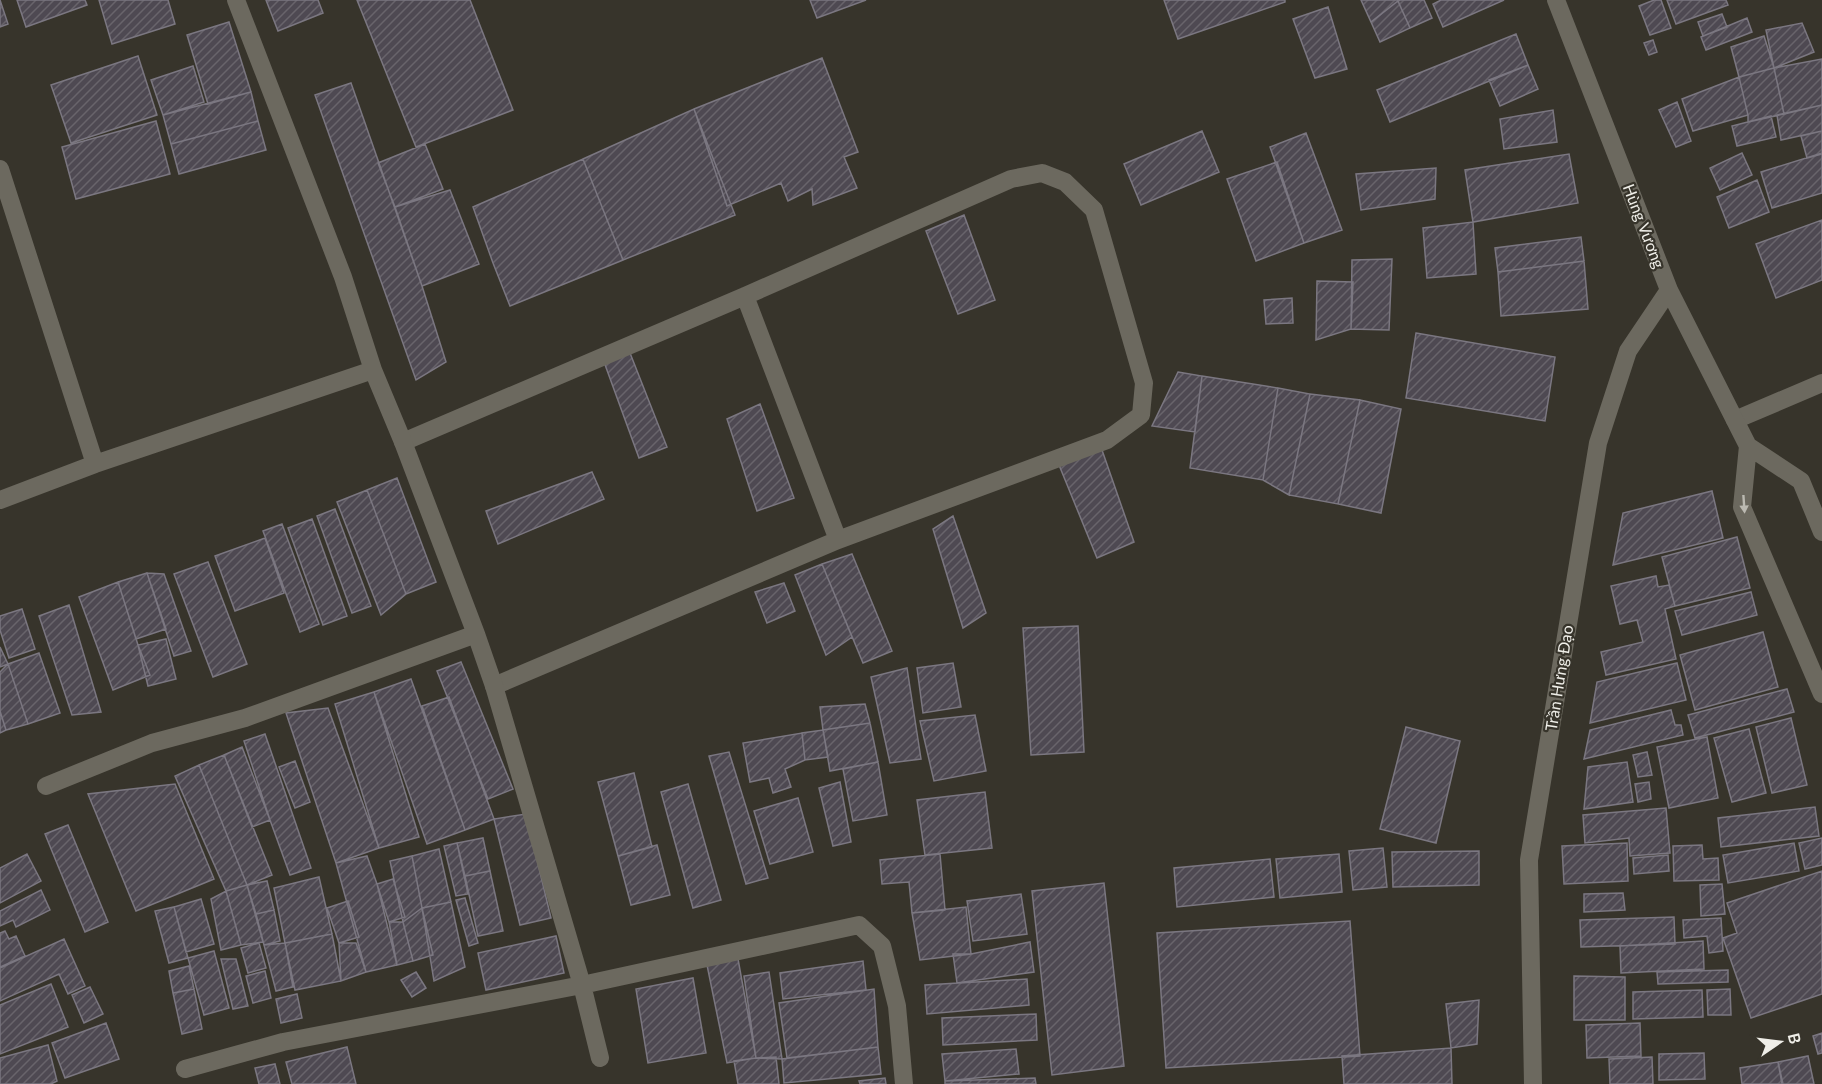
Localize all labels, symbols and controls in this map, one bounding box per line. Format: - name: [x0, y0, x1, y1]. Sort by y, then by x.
- street label: Hùng Vương: [1620, 181, 1669, 271]
- one-way arrow: [1739, 495, 1749, 514]
- street label: Trần Hưng Đạo: [1541, 624, 1576, 732]
- north arrow: [1750, 1012, 1810, 1072]
- text: B: [1785, 1031, 1806, 1046]

